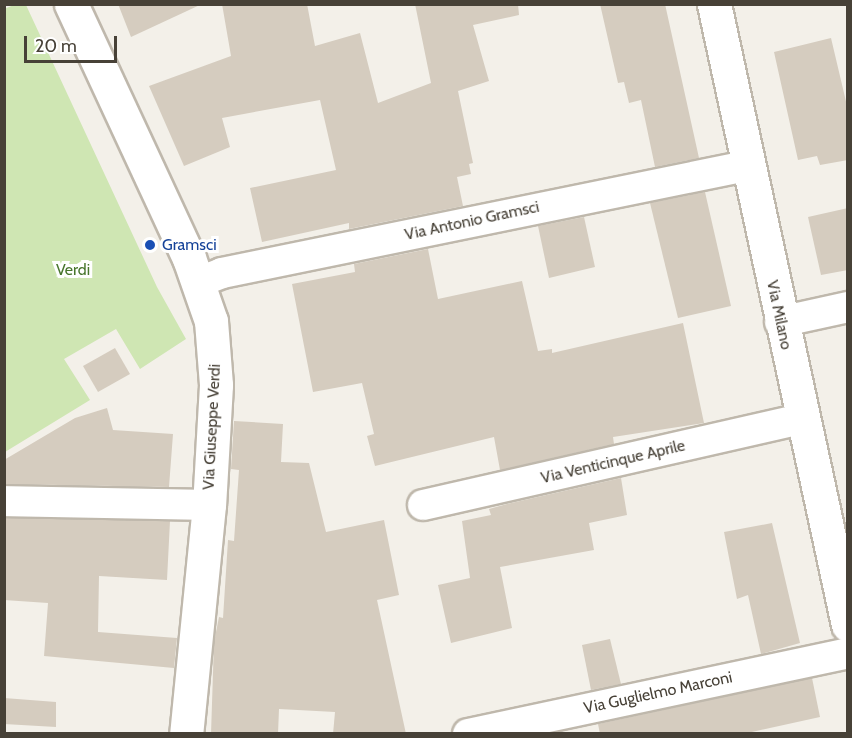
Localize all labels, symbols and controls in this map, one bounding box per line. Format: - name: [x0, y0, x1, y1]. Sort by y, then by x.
- scale bar: [27, 24, 120, 62]
- text: 20 m: [35, 35, 77, 57]
- street label: Via Antonio Gramsci: [403, 197, 541, 245]
- place label: Gramsci: [162, 235, 217, 255]
- marker: Gramsci: [143, 238, 157, 252]
- park label: Verdi: [56, 260, 90, 280]
- street label: Via Milano: [762, 278, 796, 352]
- street label: Via Giuseppe Verdi: [199, 364, 225, 490]
- street label: Via Venticinque Aprile: [539, 436, 687, 488]
- street label: Via Guglielmo Marconi: [582, 668, 734, 718]

